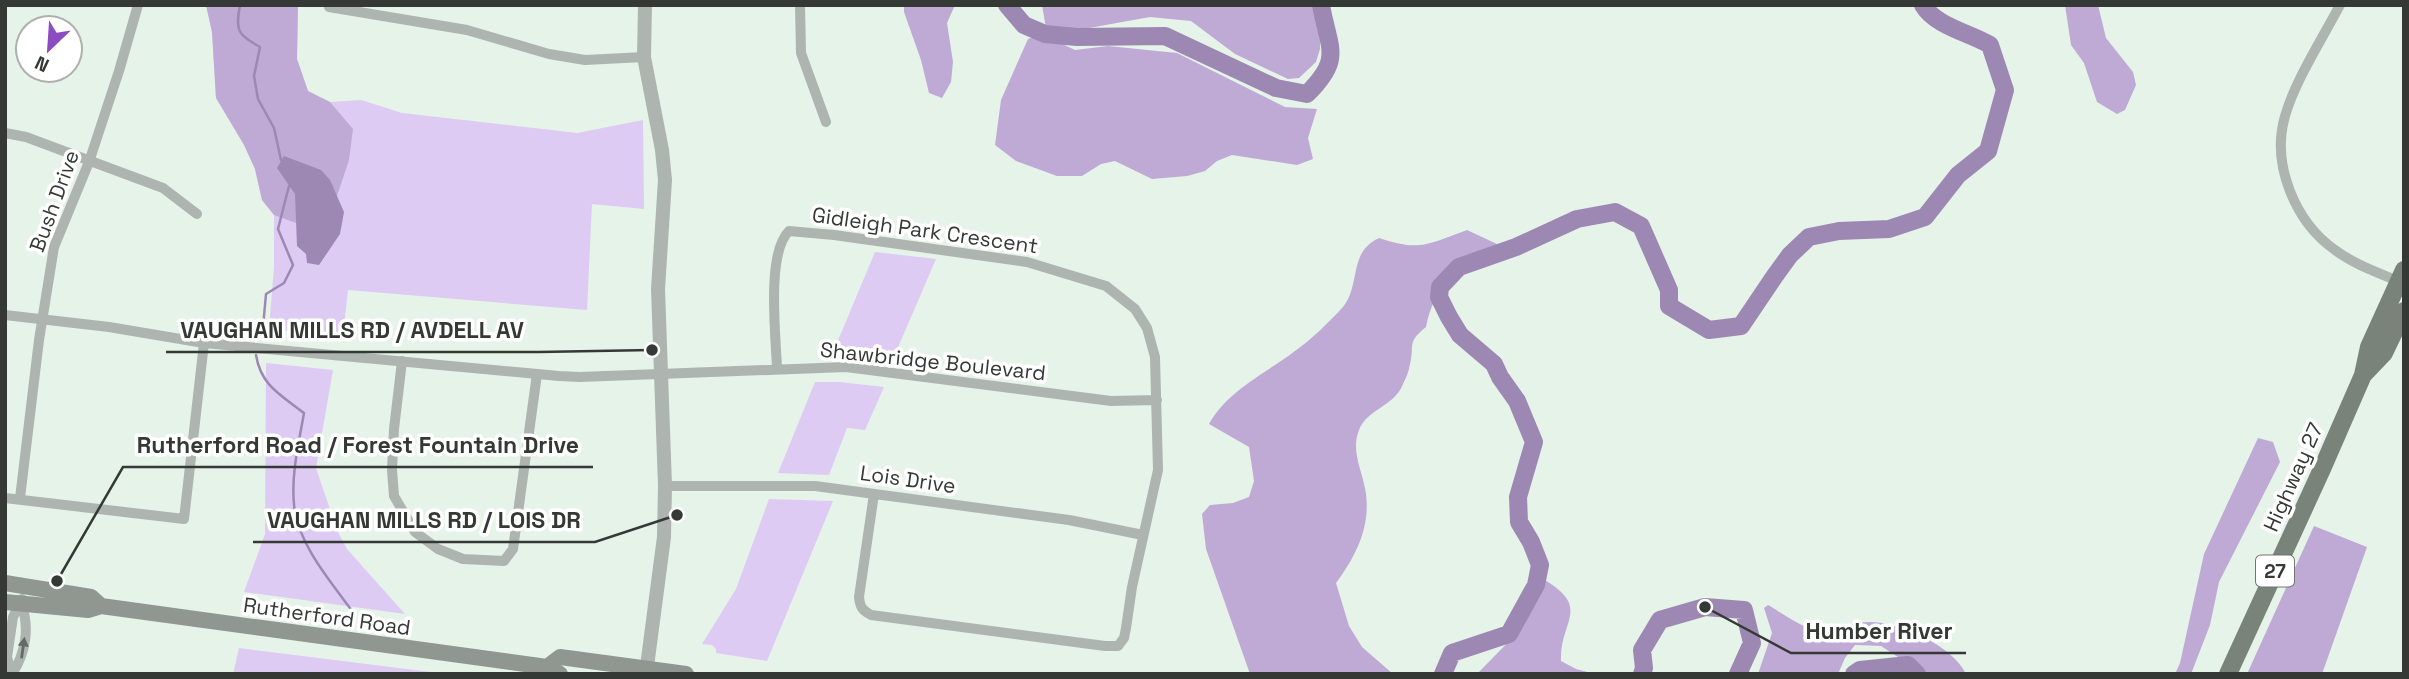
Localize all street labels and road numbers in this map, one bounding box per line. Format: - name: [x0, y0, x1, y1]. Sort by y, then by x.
- street label: Bush Drive: [23, 146, 85, 256]
- street label: Gidleigh Park Crescent: [810, 201, 1040, 259]
- street label: Shawbridge Boulevard: [819, 336, 1047, 386]
- street label: Highway 27: [2257, 418, 2329, 536]
- street label: Lois Drive: [858, 459, 958, 499]
- road number: 27: [2256, 556, 2294, 586]
- street label: Rutherford Road: [242, 591, 412, 641]

